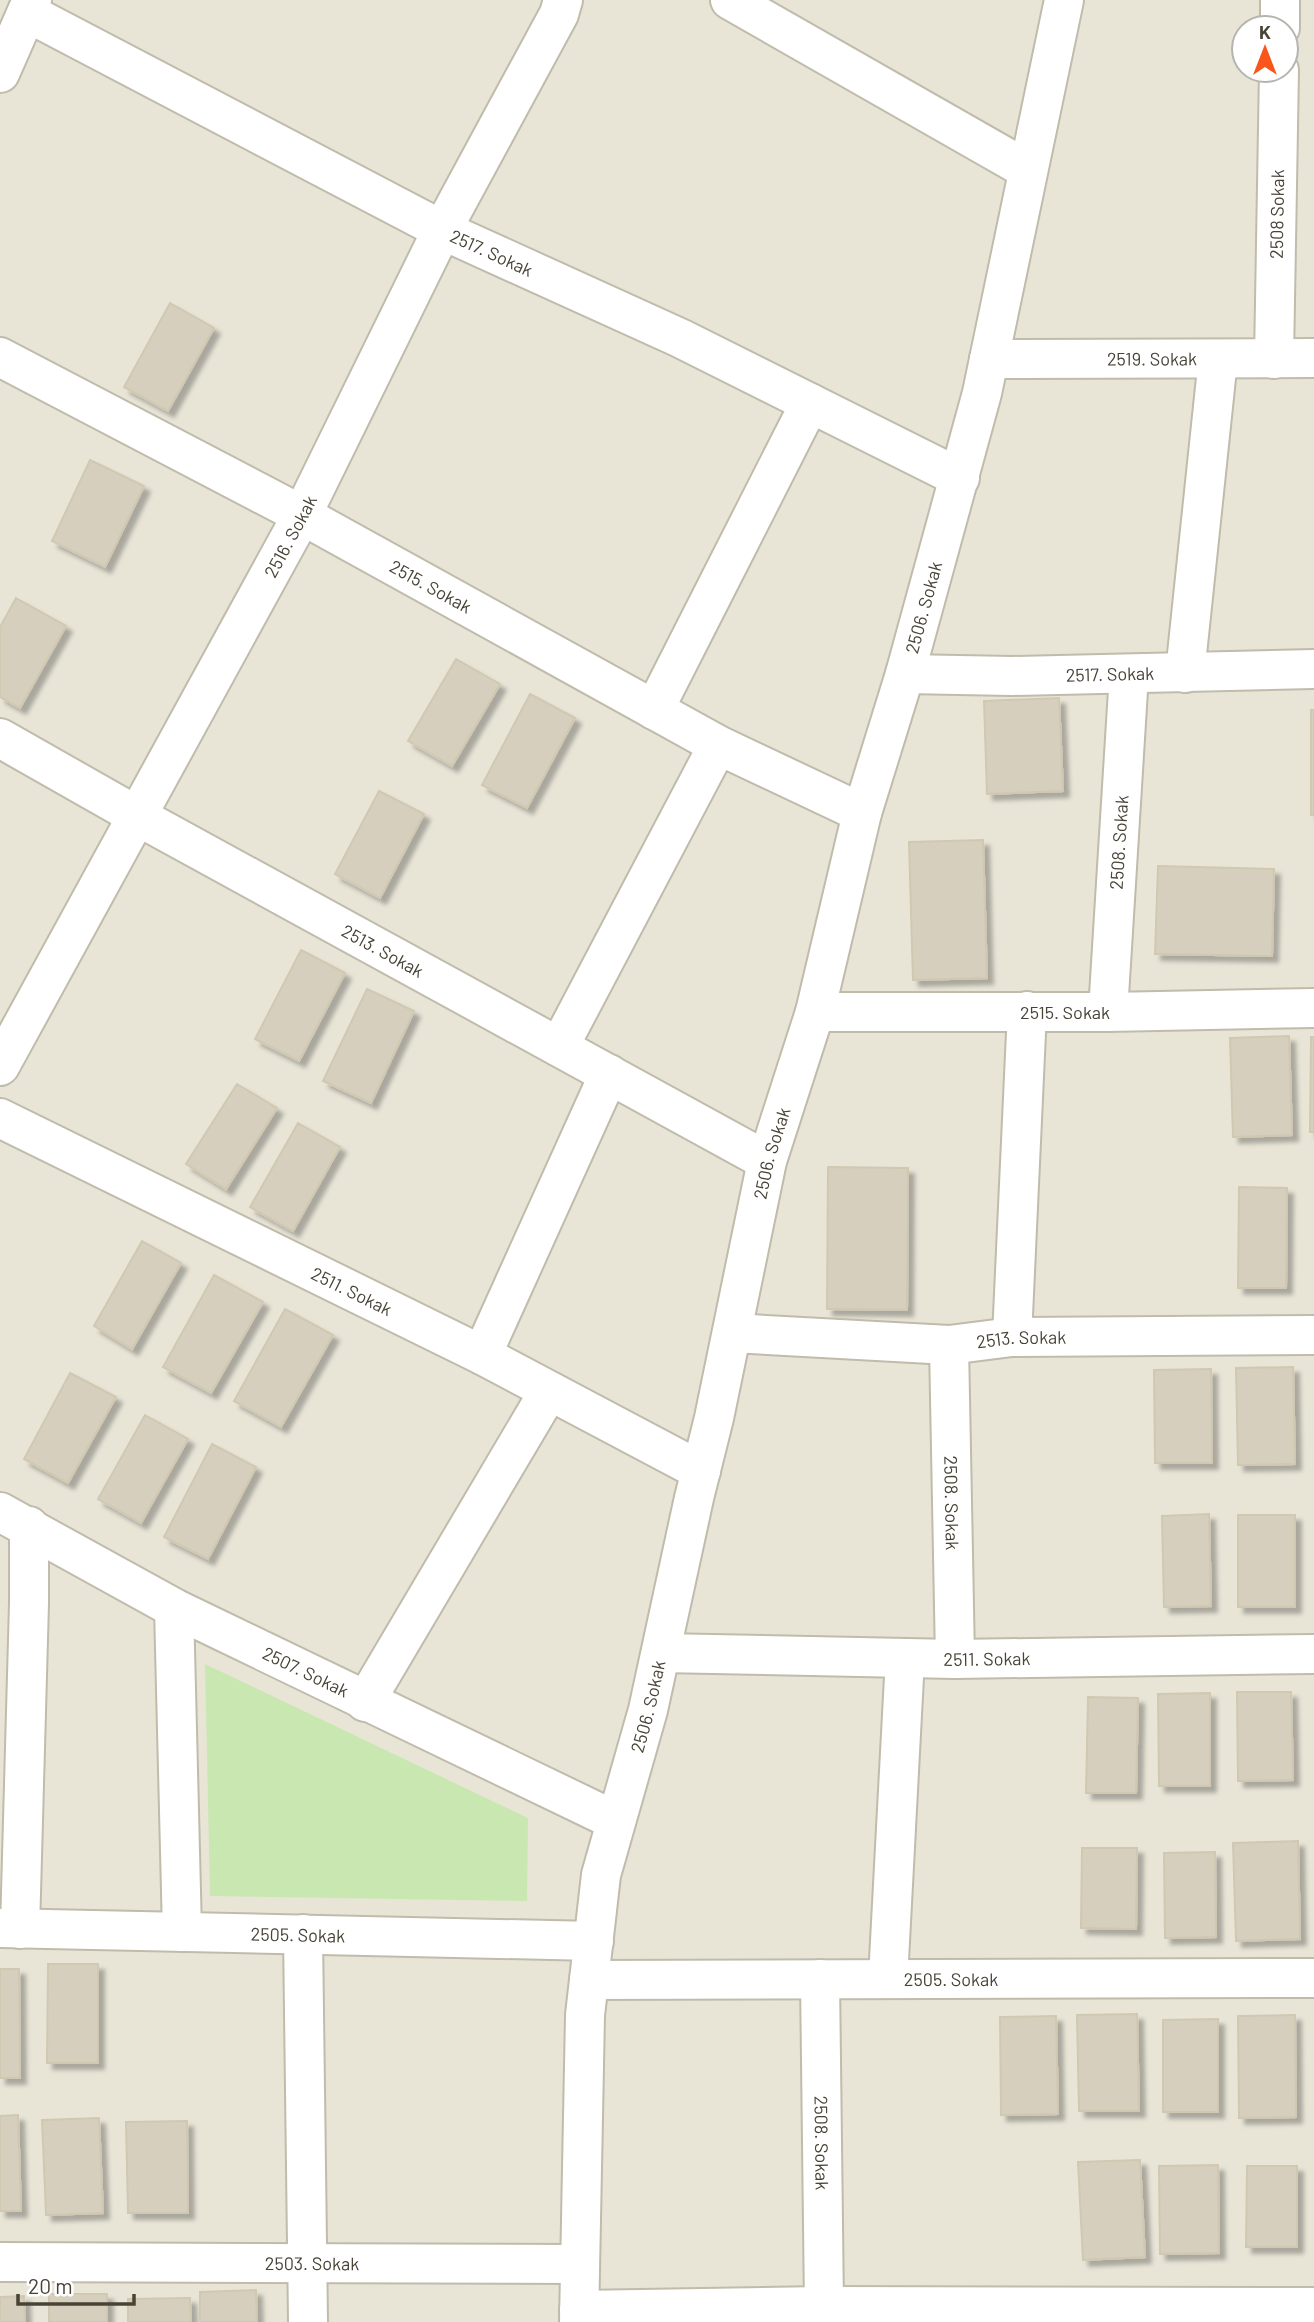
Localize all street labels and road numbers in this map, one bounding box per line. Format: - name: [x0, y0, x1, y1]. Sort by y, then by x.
- street label: 2508 Sokak: [1265, 169, 1288, 259]
- street label: 2517. Sokak: [447, 224, 537, 281]
- street label: 2519. Sokak: [1107, 347, 1197, 370]
- street label: 2516. Sokak: [259, 492, 321, 581]
- street label: 2515. Sokak: [386, 555, 476, 618]
- street label: 2506. Sokak: [900, 559, 946, 656]
- street label: 2517. Sokak: [1065, 662, 1154, 686]
- street label: 2508. Sokak: [1105, 794, 1132, 890]
- street label: 2513. Sokak: [338, 919, 428, 982]
- street label: 2515. Sokak: [1020, 1001, 1110, 1023]
- street label: 2506. Sokak: [748, 1104, 795, 1201]
- street label: 2511. Sokak: [308, 1262, 396, 1320]
- street label: 2513. Sokak: [975, 1326, 1066, 1352]
- street label: 2508. Sokak: [940, 1456, 964, 1550]
- street label: 2507. Sokak: [259, 1641, 352, 1702]
- street label: 2511. Sokak: [943, 1647, 1031, 1670]
- street label: 2506. Sokak: [625, 1658, 669, 1755]
- street label: 2505. Sokak: [250, 1922, 345, 1947]
- street label: 2505. Sokak: [904, 1968, 998, 1990]
- street label: 2508. Sokak: [810, 2096, 834, 2190]
- street label: 2503. Sokak: [265, 2252, 359, 2274]

